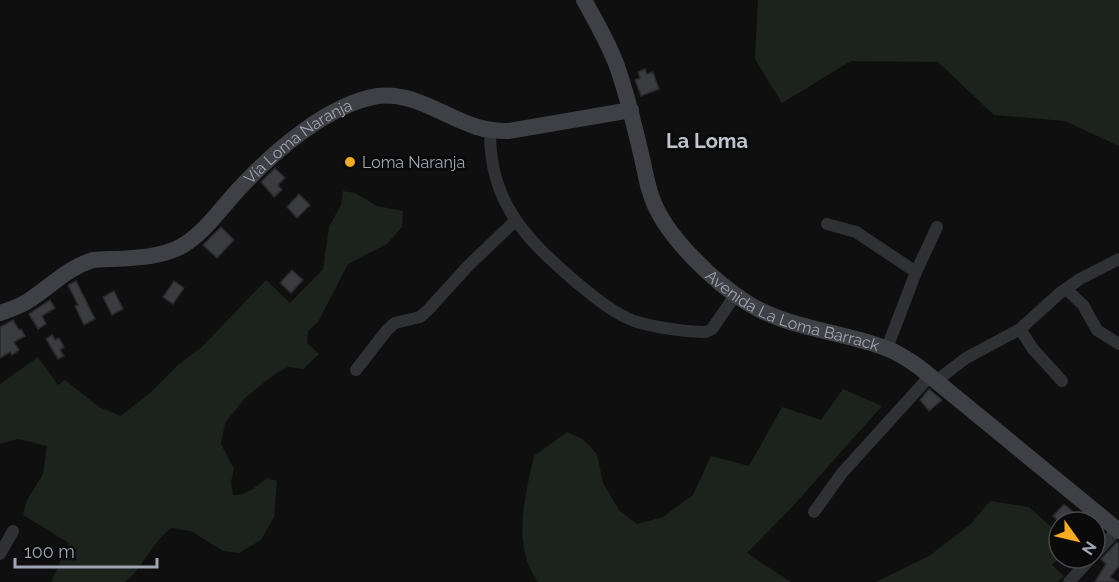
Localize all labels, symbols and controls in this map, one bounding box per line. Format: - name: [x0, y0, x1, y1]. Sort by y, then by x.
- street label: Vía Loma Naranja: [240, 95, 355, 188]
- district label: La Loma: [666, 129, 748, 153]
- place label: Loma Naranja: [362, 153, 465, 172]
- marker: Loma Naranja: [343, 155, 357, 169]
- street label: Avenida La Loma Barrack: [702, 266, 882, 355]
- north arrow: [1047, 510, 1107, 570]
- scale bar: [15, 531, 158, 569]
- text: N: [1078, 538, 1100, 558]
- text: 100 m: [24, 541, 75, 562]

